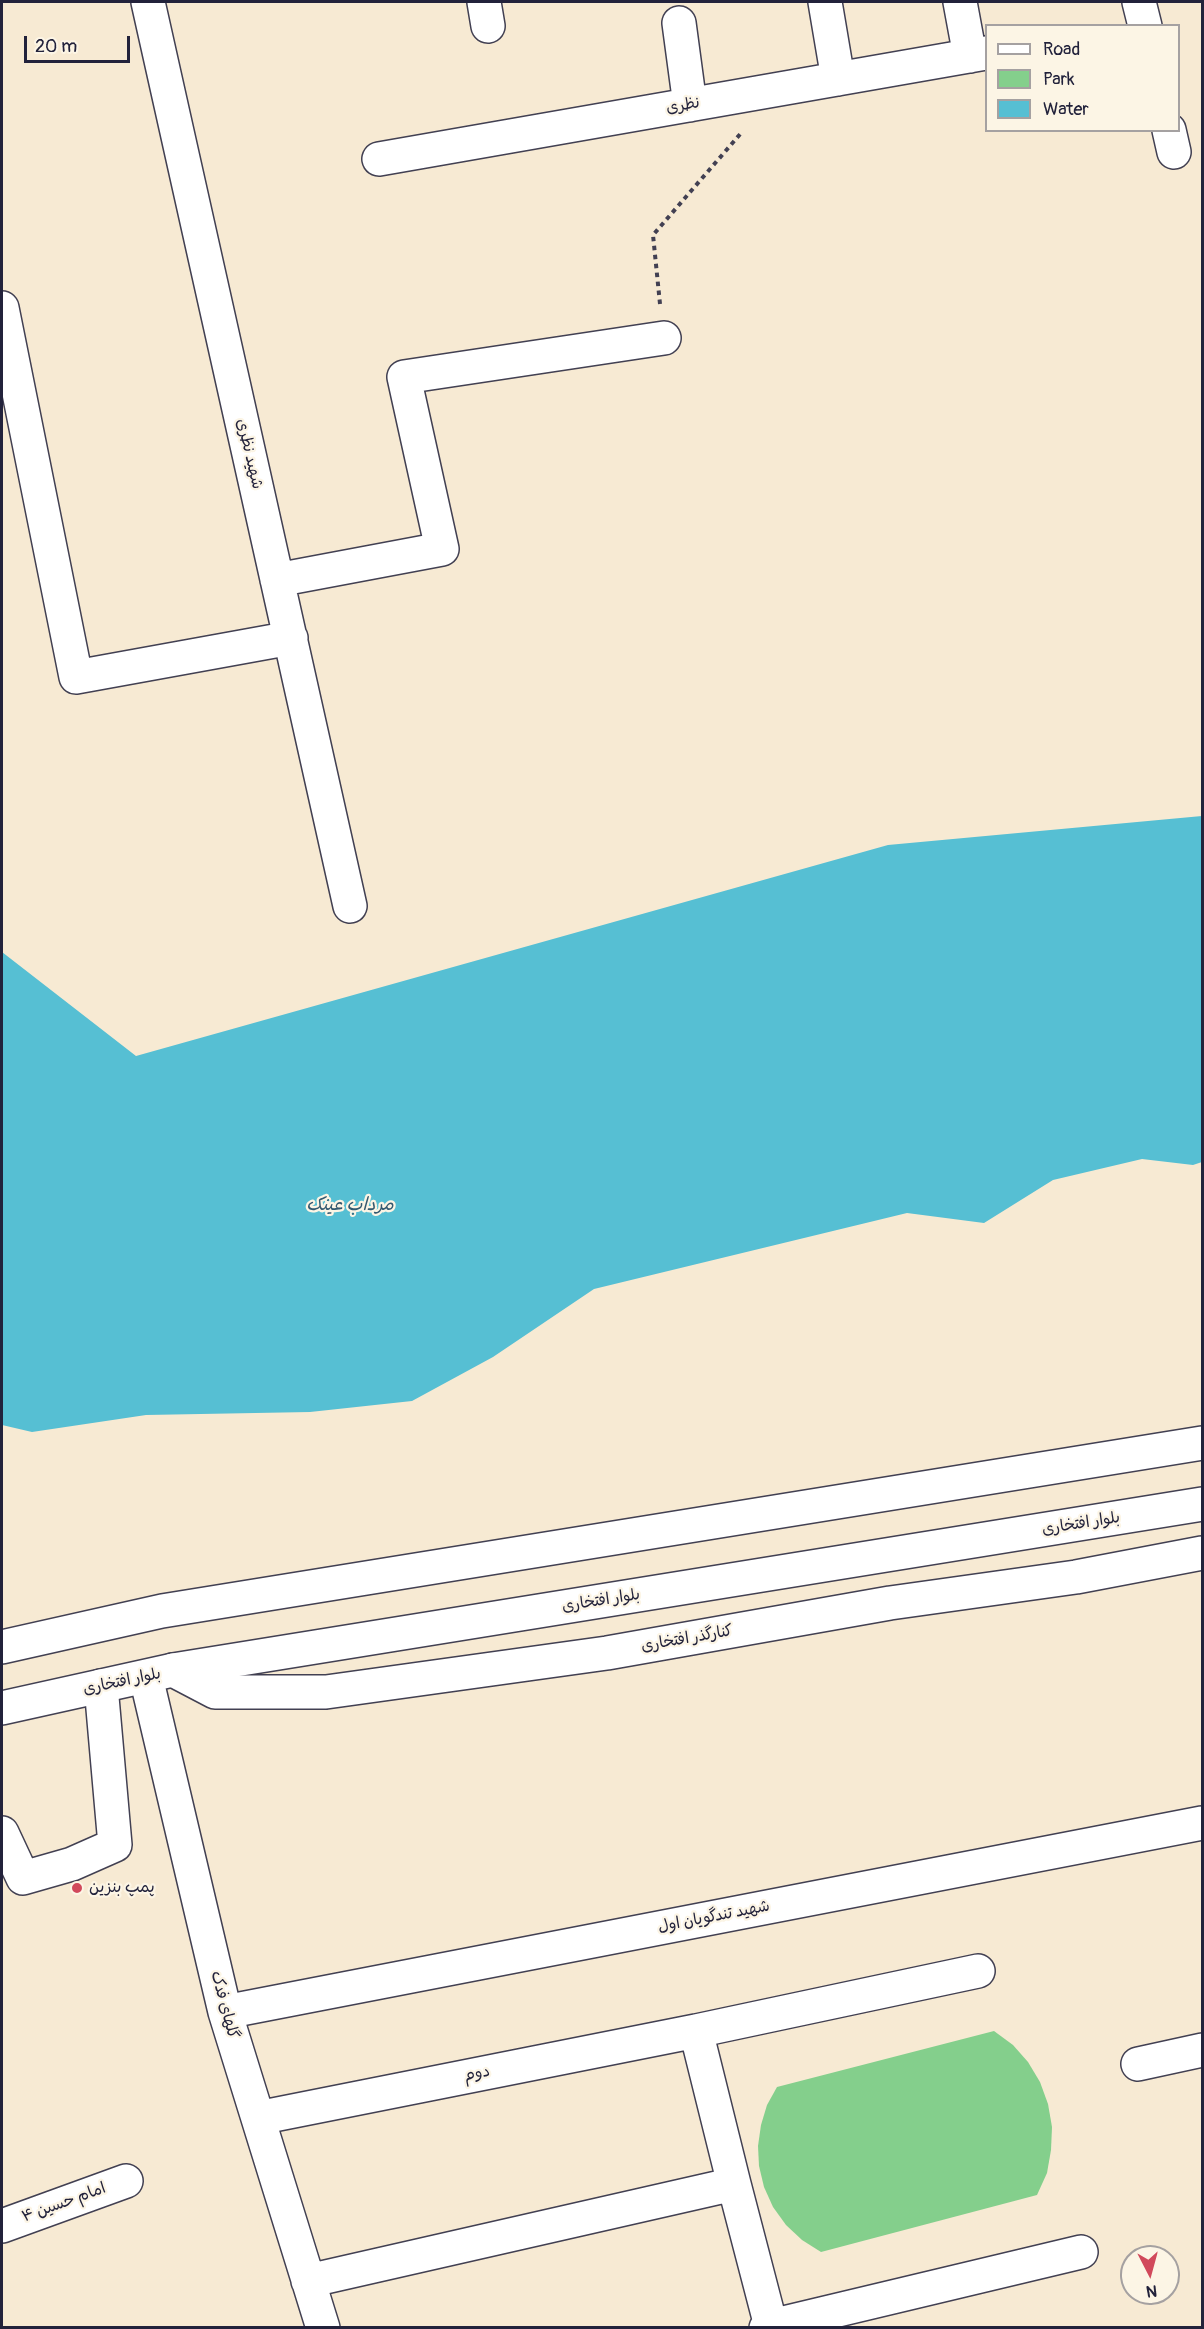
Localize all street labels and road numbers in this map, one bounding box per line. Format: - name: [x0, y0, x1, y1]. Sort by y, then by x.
- street label: نظری: [665, 94, 701, 118]
- street label: شهید نظری: [232, 417, 266, 491]
- street label: بلوار افتخاری: [1041, 1508, 1121, 1540]
- street label: بلوار افتخاری: [561, 1585, 641, 1617]
- street label: کنارگذر افتخاری: [640, 1621, 734, 1657]
- street label: بلوار افتخاری: [81, 1664, 163, 1700]
- street label: شهید تندگویان اول: [657, 1897, 771, 1937]
- street label: گلهای فدک: [206, 1969, 242, 2041]
- street label: دوم: [462, 2062, 492, 2086]
- street label: امام حسین ۴: [19, 2179, 109, 2227]

